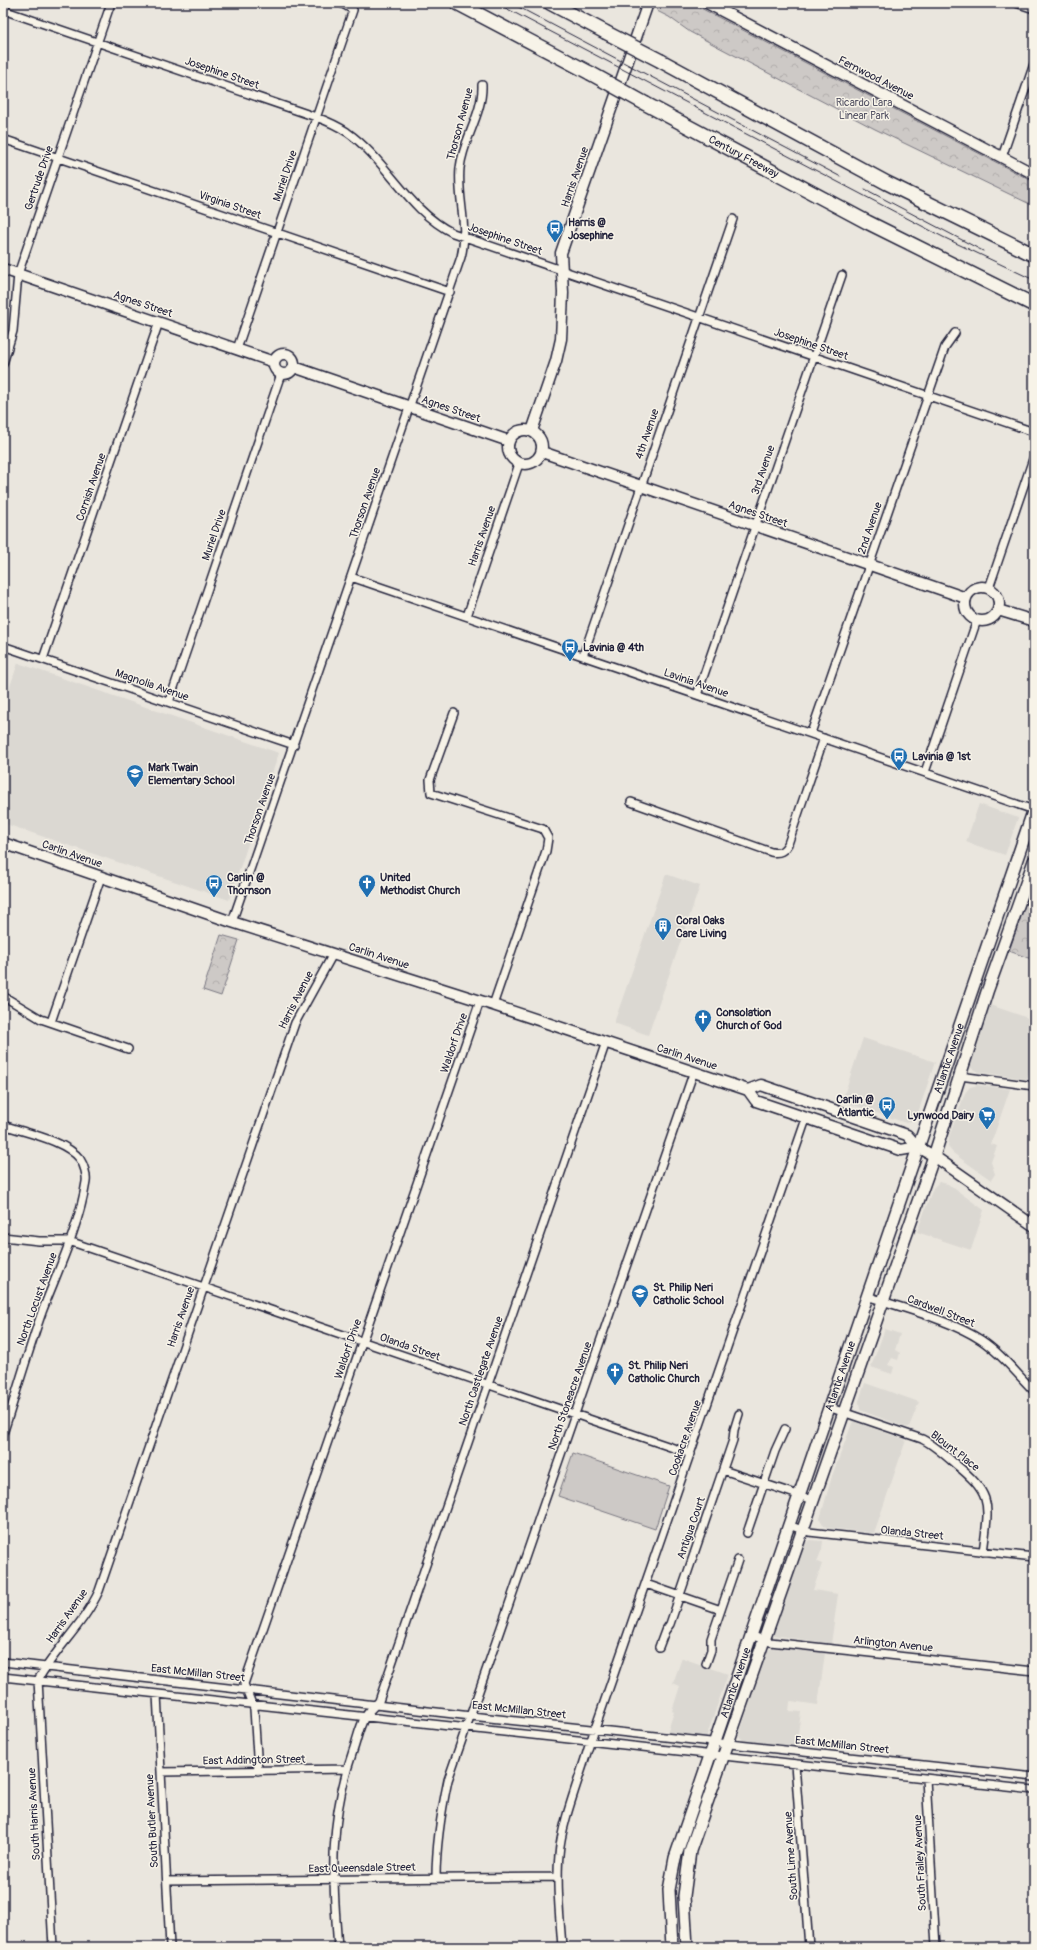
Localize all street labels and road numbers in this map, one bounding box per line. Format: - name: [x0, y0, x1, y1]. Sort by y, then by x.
- street label: Fernwood Avenue: [836, 53, 916, 103]
- street label: Josephine Street: [183, 54, 261, 92]
- street label: Thorson Avenue: [444, 86, 476, 162]
- street label: Century Freeway: [707, 132, 781, 180]
- street label: Gertrude Drive: [22, 144, 56, 212]
- street label: Harris Avenue: [559, 145, 592, 209]
- street label: Muriel Drive: [270, 148, 300, 203]
- street label: Virginia Street: [197, 188, 264, 222]
- street label: Josephine Street: [466, 220, 544, 258]
- street label: Agnes Street: [112, 288, 175, 320]
- street label: Josephine Street: [772, 325, 850, 363]
- street label: Agnes Street: [420, 393, 483, 425]
- street label: 4th Avenue: [632, 407, 662, 461]
- street label: 3rd Avenue: [748, 443, 778, 496]
- street label: Cornish Avenue: [73, 451, 109, 523]
- street label: Thorson Avenue: [347, 465, 383, 540]
- street label: Agnes Street: [727, 498, 790, 530]
- street label: 2nd Avenue: [855, 500, 885, 556]
- street label: Harris Avenue: [466, 504, 499, 568]
- street label: Muriel Drive: [199, 507, 229, 562]
- street label: Magnolia Avenue: [114, 666, 191, 704]
- street label: Lavinia Avenue: [662, 666, 731, 700]
- street label: Thorson Avenue: [242, 771, 278, 846]
- street label: Carlin Avenue: [40, 838, 104, 871]
- street label: Carlin Avenue: [347, 940, 411, 972]
- street label: Harris Avenue: [276, 968, 316, 1031]
- street label: Waldorf Drive: [438, 1011, 471, 1075]
- street label: Atlantic Avenue: [931, 1021, 967, 1095]
- street label: Carlin Avenue: [655, 1041, 719, 1073]
- street label: North Locust Avenue: [14, 1250, 60, 1347]
- street label: Harris Avenue: [165, 1285, 198, 1349]
- street label: Cardwell Street: [905, 1292, 977, 1330]
- street label: North Castlegate Avenue: [456, 1314, 506, 1427]
- street label: Waldorf Drive: [332, 1317, 365, 1381]
- street label: Olanda Street: [378, 1331, 443, 1364]
- street label: Atlantic Avenue: [822, 1339, 858, 1413]
- street label: North Stoneacre Avenue: [545, 1340, 595, 1452]
- street label: Cookacre Avenue: [666, 1398, 704, 1478]
- street label: Blount Place: [928, 1428, 982, 1474]
- street label: Antigua Court: [674, 1495, 708, 1561]
- street label: Olanda Street: [880, 1523, 945, 1543]
- street label: Harris Avenue: [44, 1586, 91, 1646]
- street label: Arlington Avenue: [853, 1633, 934, 1655]
- street label: Atlantic Avenue: [717, 1645, 753, 1719]
- street label: East McMillan Street: [150, 1662, 246, 1684]
- street label: East McMillan Street: [471, 1699, 567, 1721]
- street label: East McMillan Street: [794, 1734, 890, 1756]
- street label: East Addington Street: [203, 1753, 306, 1767]
- street label: South Harris Avenue: [25, 1767, 43, 1861]
- street label: South Butler Avenue: [143, 1773, 161, 1868]
- street label: South Lime Avenue: [781, 1811, 801, 1901]
- street label: South Frailey Avenue: [911, 1814, 929, 1911]
- street label: East Queensdale Street: [308, 1861, 416, 1875]

